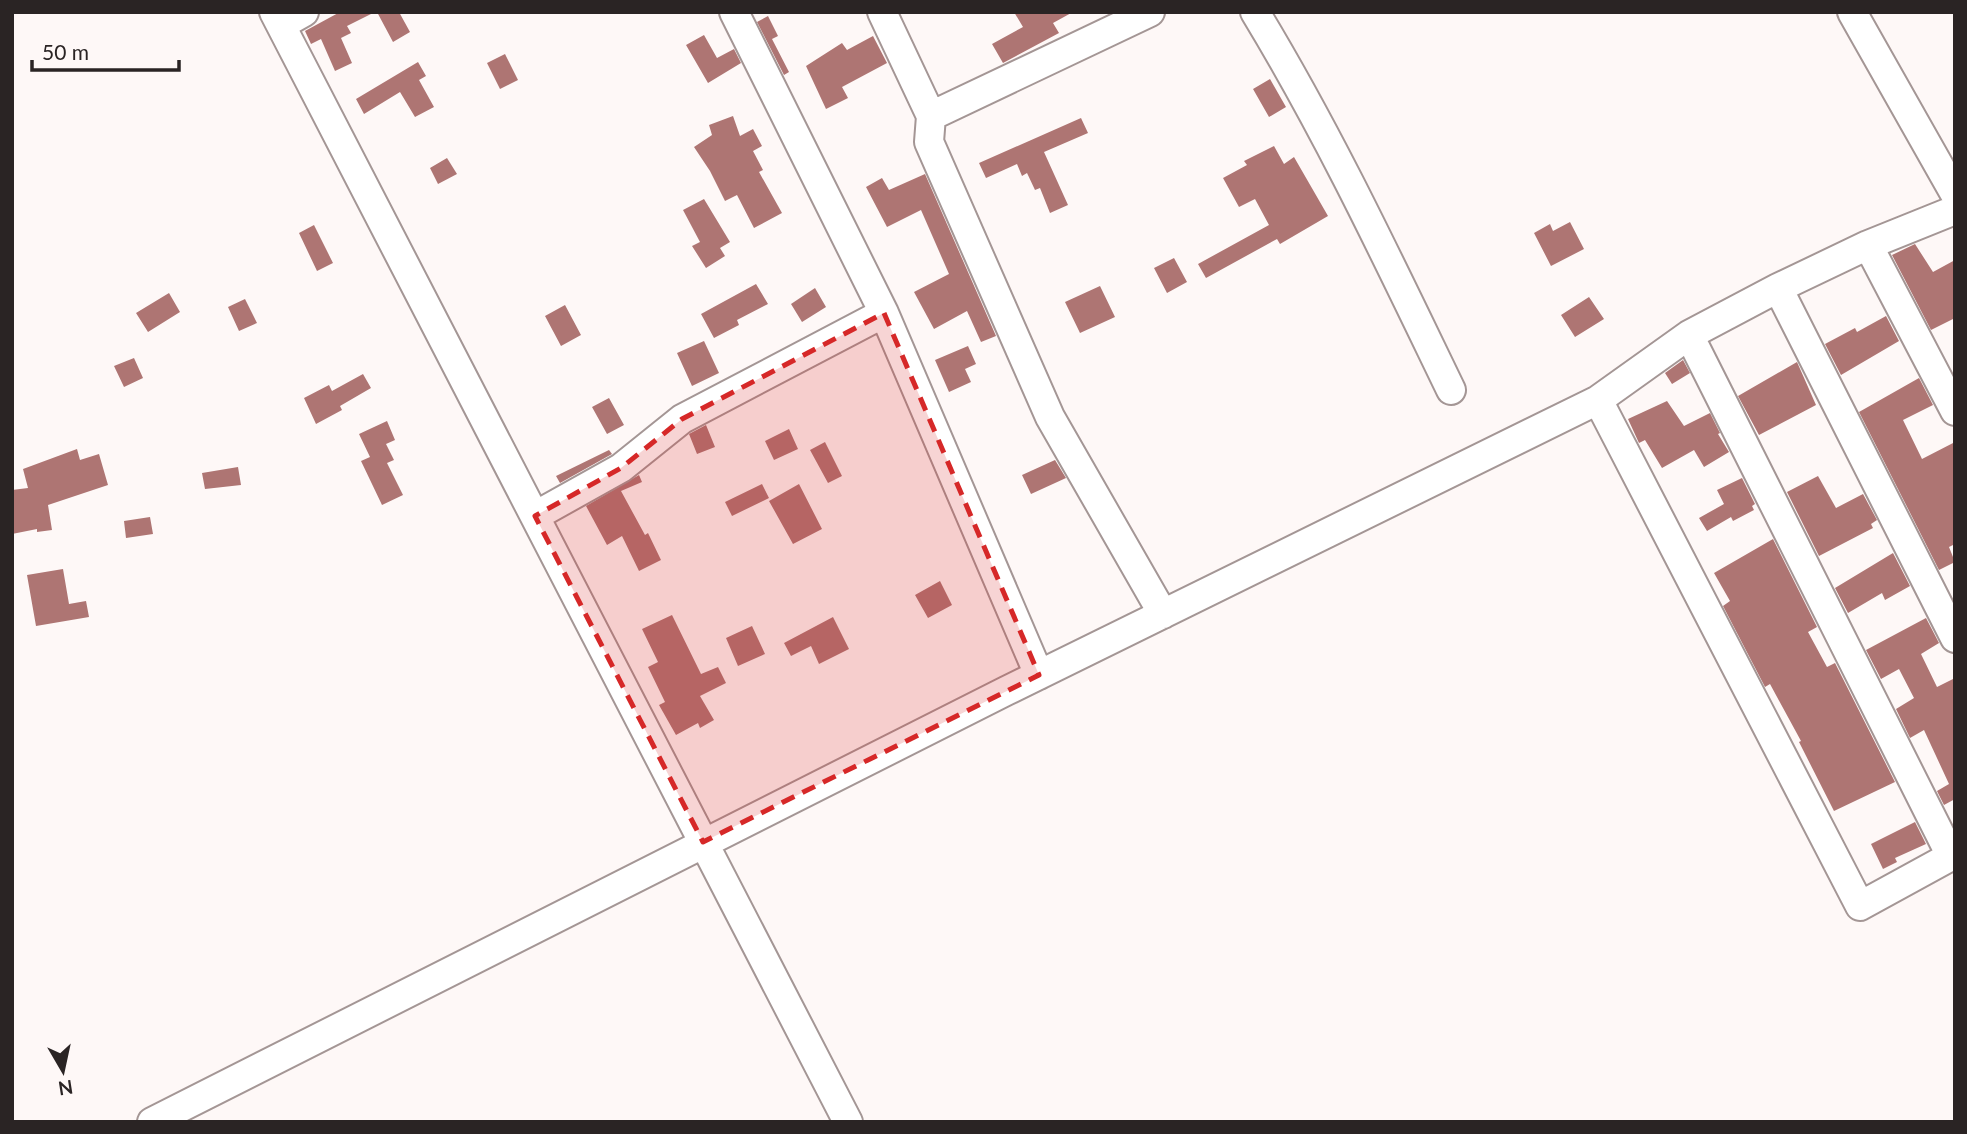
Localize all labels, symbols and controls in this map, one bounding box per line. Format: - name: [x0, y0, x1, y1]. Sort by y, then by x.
- scale bar: [32, 28, 178, 72]
- text: 50 m: [42, 39, 89, 64]
- north arrow: [28, 1036, 98, 1106]
- text: N: [57, 1076, 75, 1101]

